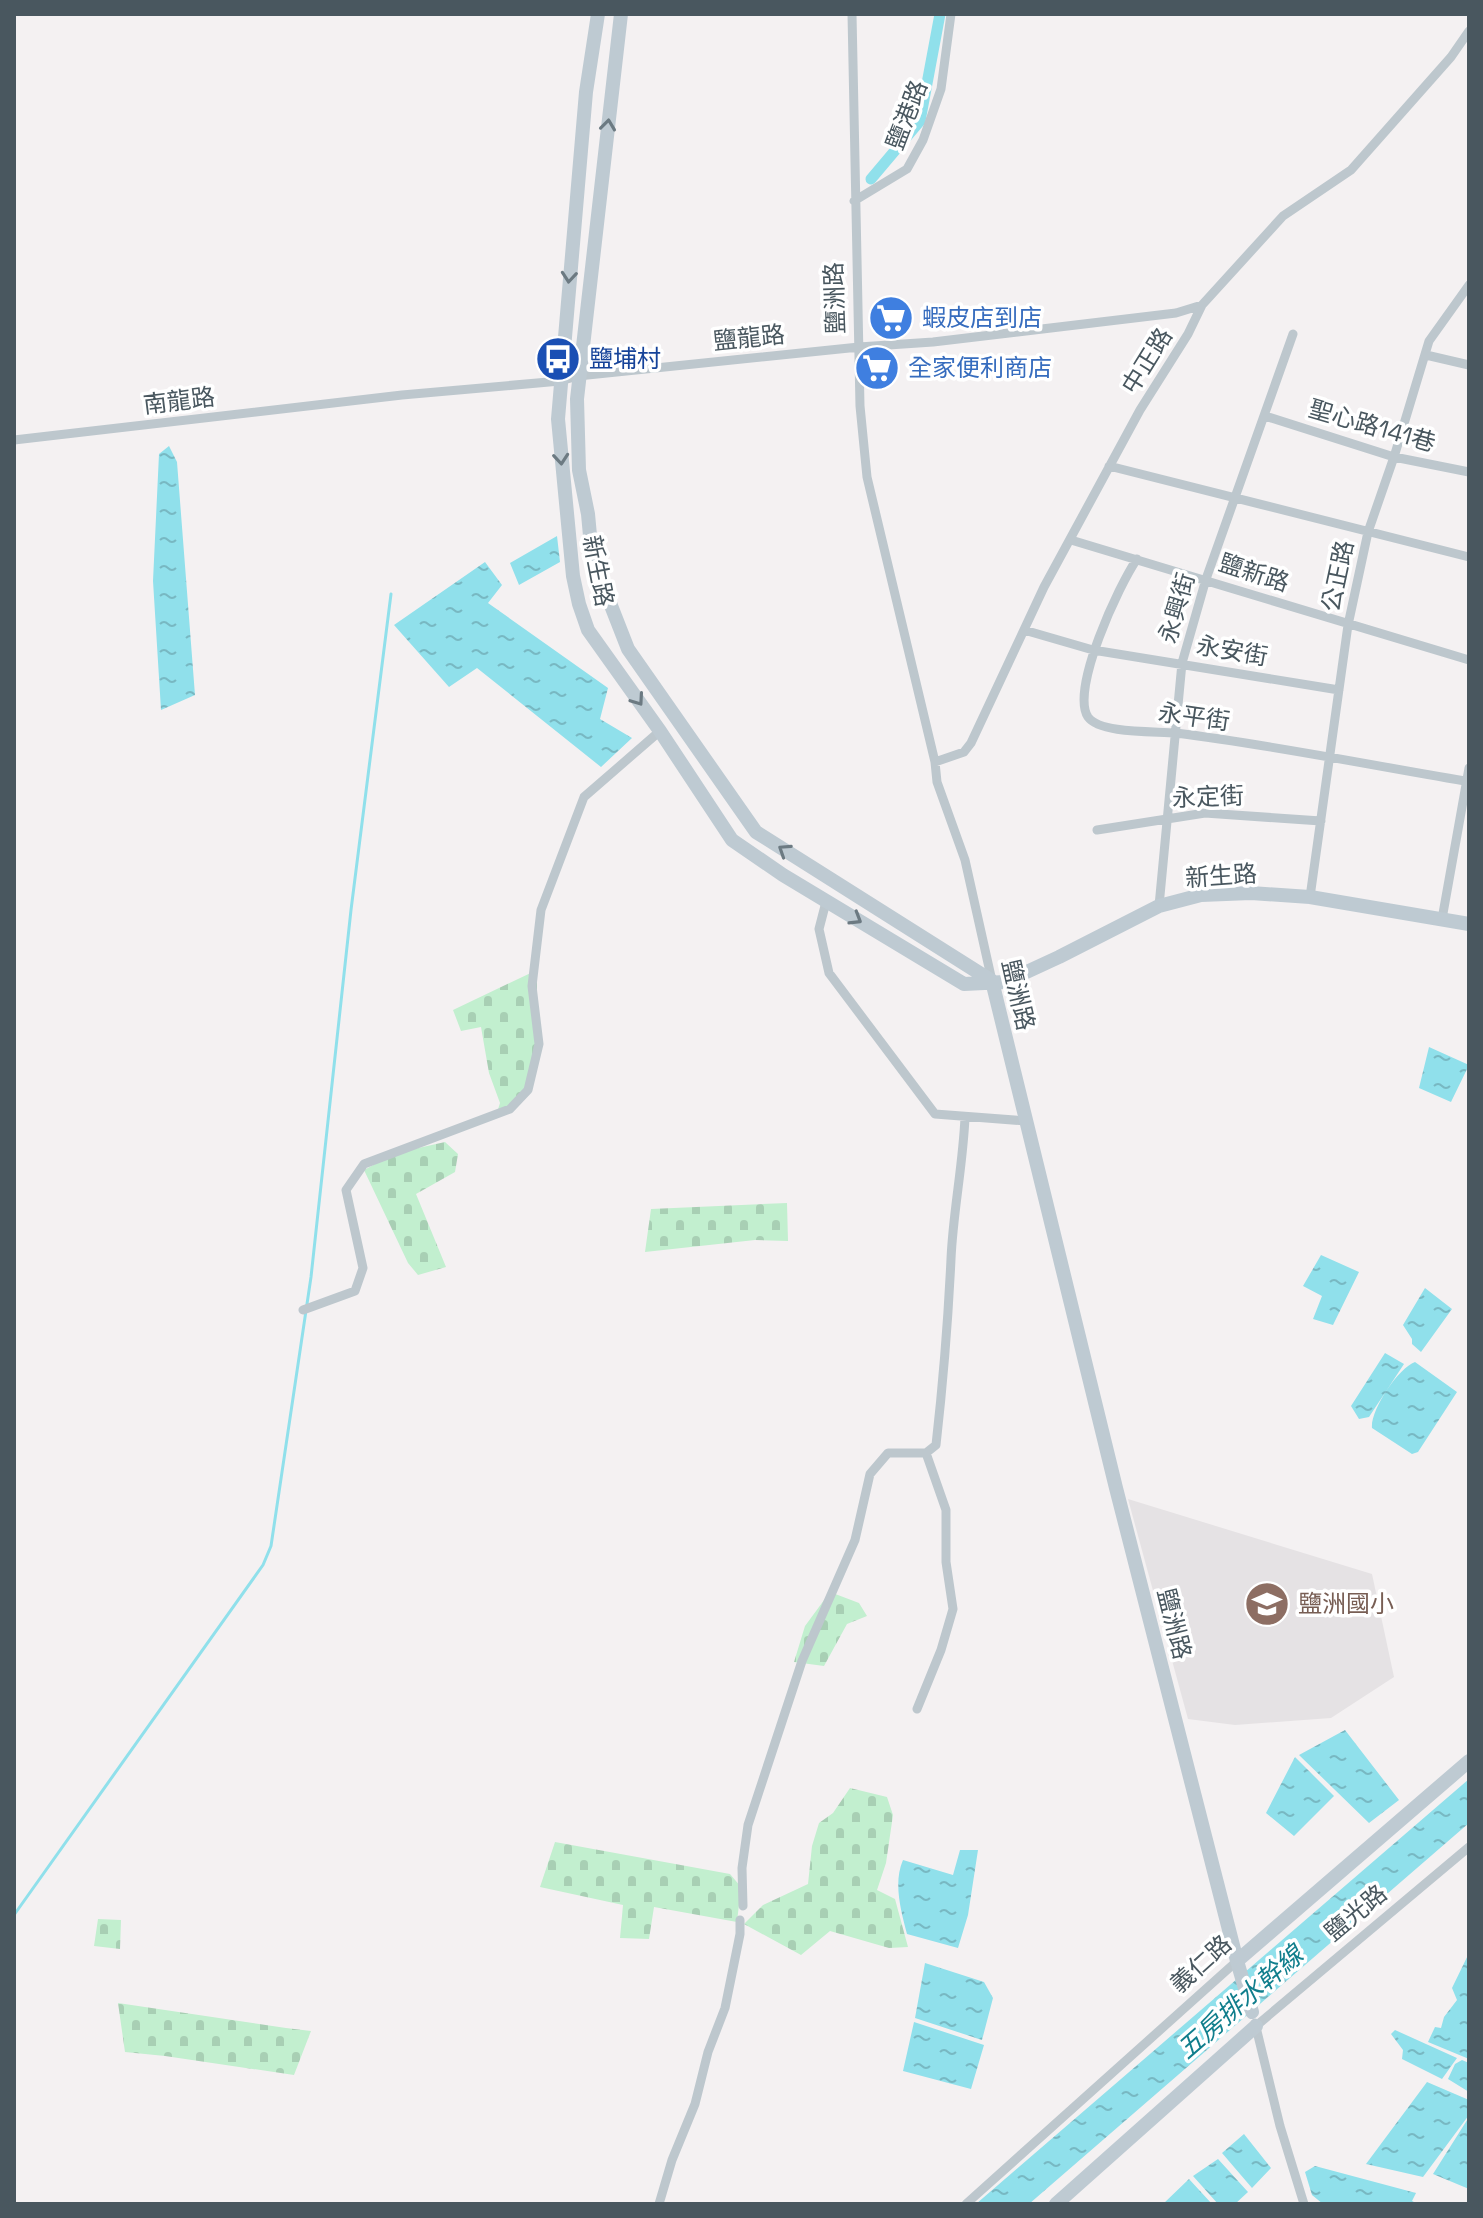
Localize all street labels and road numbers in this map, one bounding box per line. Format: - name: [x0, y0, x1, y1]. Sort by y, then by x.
- street label: 鹽港路: [879, 76, 934, 154]
- street label: 鹽洲路: [818, 261, 851, 335]
- street label: 鹽龍路: [712, 318, 786, 357]
- street label: 中正路: [1114, 322, 1179, 399]
- street label: 南龍路: [141, 381, 217, 420]
- street label: 聖心路141巷: [1305, 393, 1439, 458]
- street label: 新生路: [576, 533, 621, 609]
- street label: 公正路: [1315, 537, 1360, 614]
- street label: 鹽新路: [1215, 547, 1293, 598]
- street label: 永興街: [1152, 569, 1201, 647]
- street label: 永安街: [1194, 629, 1270, 672]
- street label: 永平街: [1156, 696, 1232, 737]
- street label: 永定街: [1171, 780, 1245, 813]
- street label: 新生路: [1184, 858, 1258, 893]
- street label: 鹽洲路: [995, 956, 1042, 1033]
- street label: 鹽洲路: [1151, 1585, 1198, 1663]
- street label: 鹽光路: [1318, 1878, 1393, 1948]
- street label: 義仁路: [1164, 1928, 1238, 1999]

